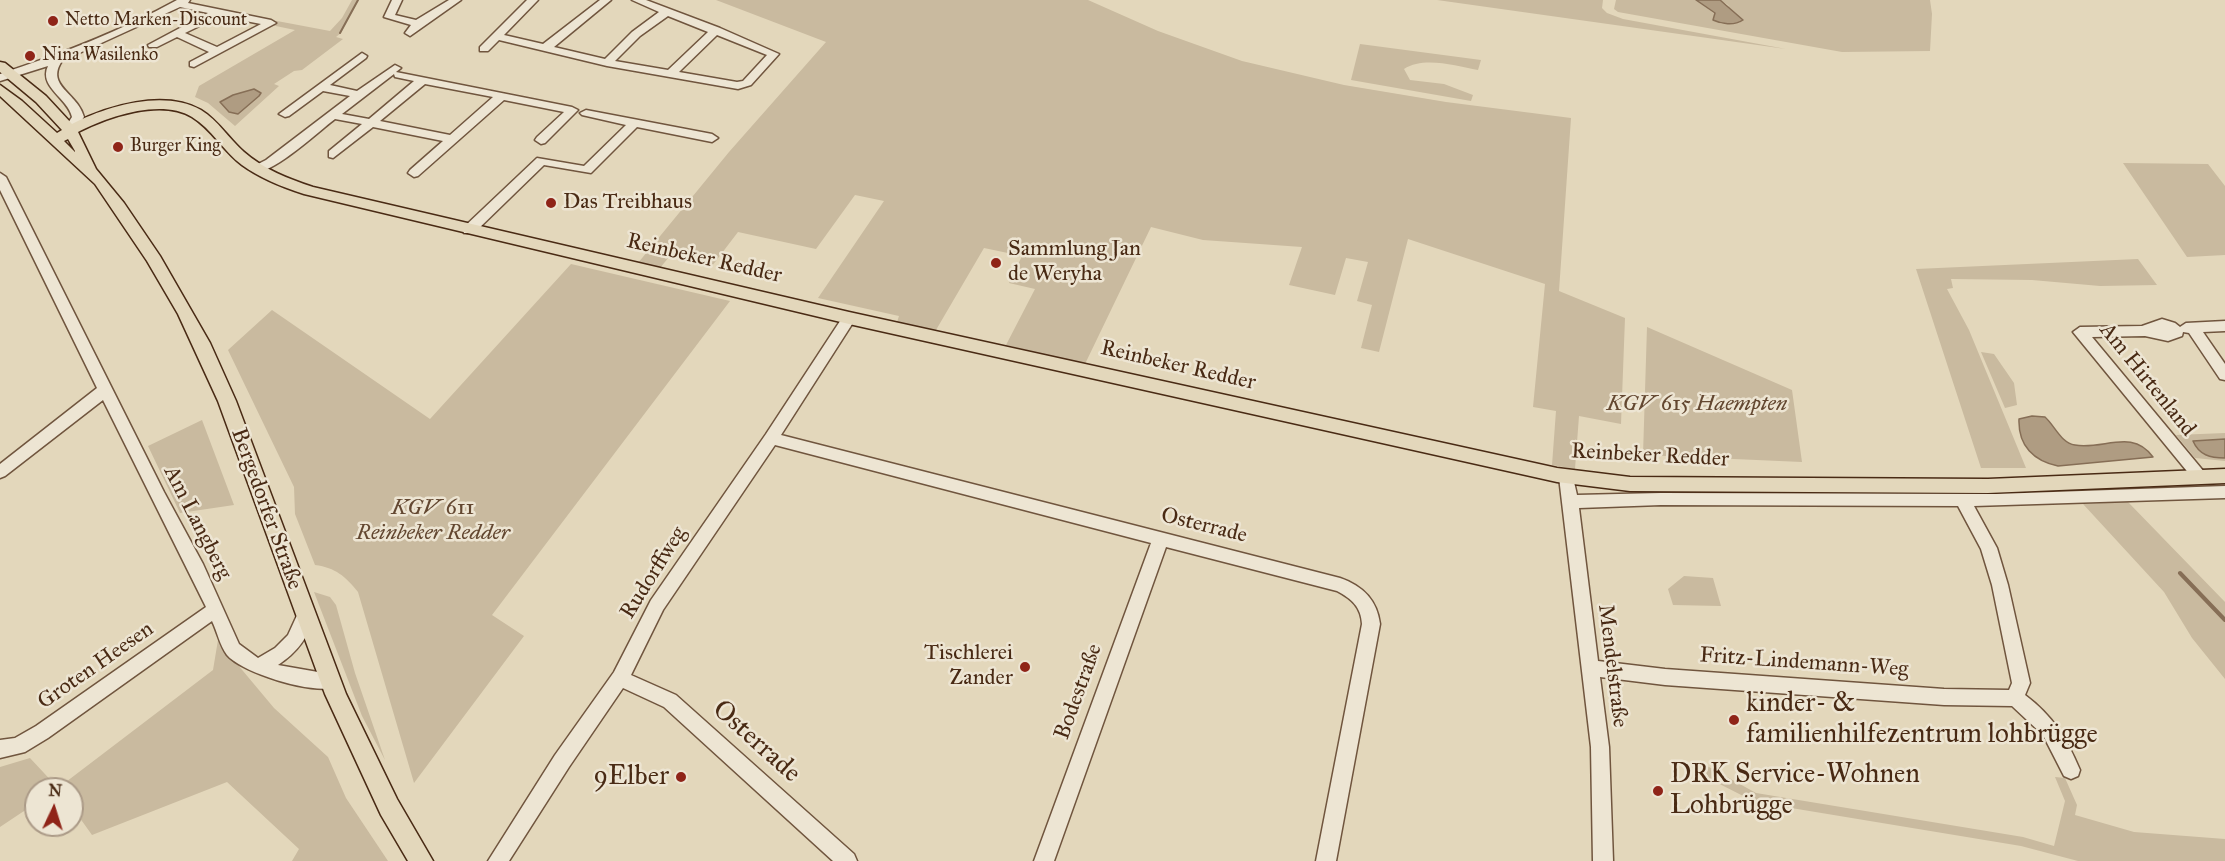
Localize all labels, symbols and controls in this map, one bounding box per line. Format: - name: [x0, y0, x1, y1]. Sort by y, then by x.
- place label: Netto Marken-Discount: [65, 10, 247, 32]
- marker: Netto Marken-Discount: [46, 14, 60, 28]
- place label: Nina Wasilenko: [42, 45, 158, 67]
- marker: Nina Wasilenko: [23, 49, 37, 63]
- place label: Burger King: [130, 136, 221, 158]
- marker: Burger King: [111, 140, 125, 154]
- place label: Das Treibhaus: [563, 190, 692, 216]
- marker: Das Treibhaus: [544, 196, 558, 210]
- street label: Reinbeker Redder: [624, 228, 784, 290]
- place label: Sammlung Jan de Weryha: [1008, 237, 1141, 288]
- marker: Sammlung Jan de Weryha: [989, 256, 1003, 270]
- street label: Am Hirtenland: [2093, 318, 2201, 442]
- street label: Reinbeker Redder: [1098, 335, 1258, 397]
- park label: KGV 615 Haempten: [1607, 392, 1787, 418]
- street label: Bergedorfer Straße: [225, 425, 307, 593]
- street label: Reinbeker Redder: [1570, 439, 1730, 473]
- street label: Am Langberg: [157, 462, 237, 584]
- park label: KGV 611 Reinbeker Redder: [356, 496, 510, 548]
- street label: Osterrade: [1158, 503, 1250, 549]
- street label: Rudorffweg: [615, 522, 693, 624]
- street label: Mendelstraße: [1591, 603, 1633, 729]
- street label: Groten Heesen: [33, 616, 159, 716]
- place label: Tischlerei Zander: [924, 641, 1013, 692]
- street label: Bodestraße: [1050, 641, 1108, 743]
- street label: Fritz-Lindemann-Weg: [1699, 643, 1909, 683]
- marker: Tischlerei Zander: [1018, 660, 1032, 674]
- place label: kinder- & familienhilfezentrum lohbrügge: [1746, 688, 2098, 751]
- street label: Osterrade: [705, 694, 807, 790]
- marker: kinder- & familienhilfezentrum lohbrügge: [1727, 713, 1741, 727]
- place label: DRK Service-Wohnen Lohbrügge: [1670, 759, 1920, 822]
- place label: 9Elber: [593, 761, 669, 793]
- marker: 9Elber: [674, 770, 688, 784]
- north arrow: [24, 777, 84, 837]
- text: N: [48, 781, 63, 800]
- marker: DRK Service-Wohnen Lohbrügge: [1651, 784, 1665, 798]

